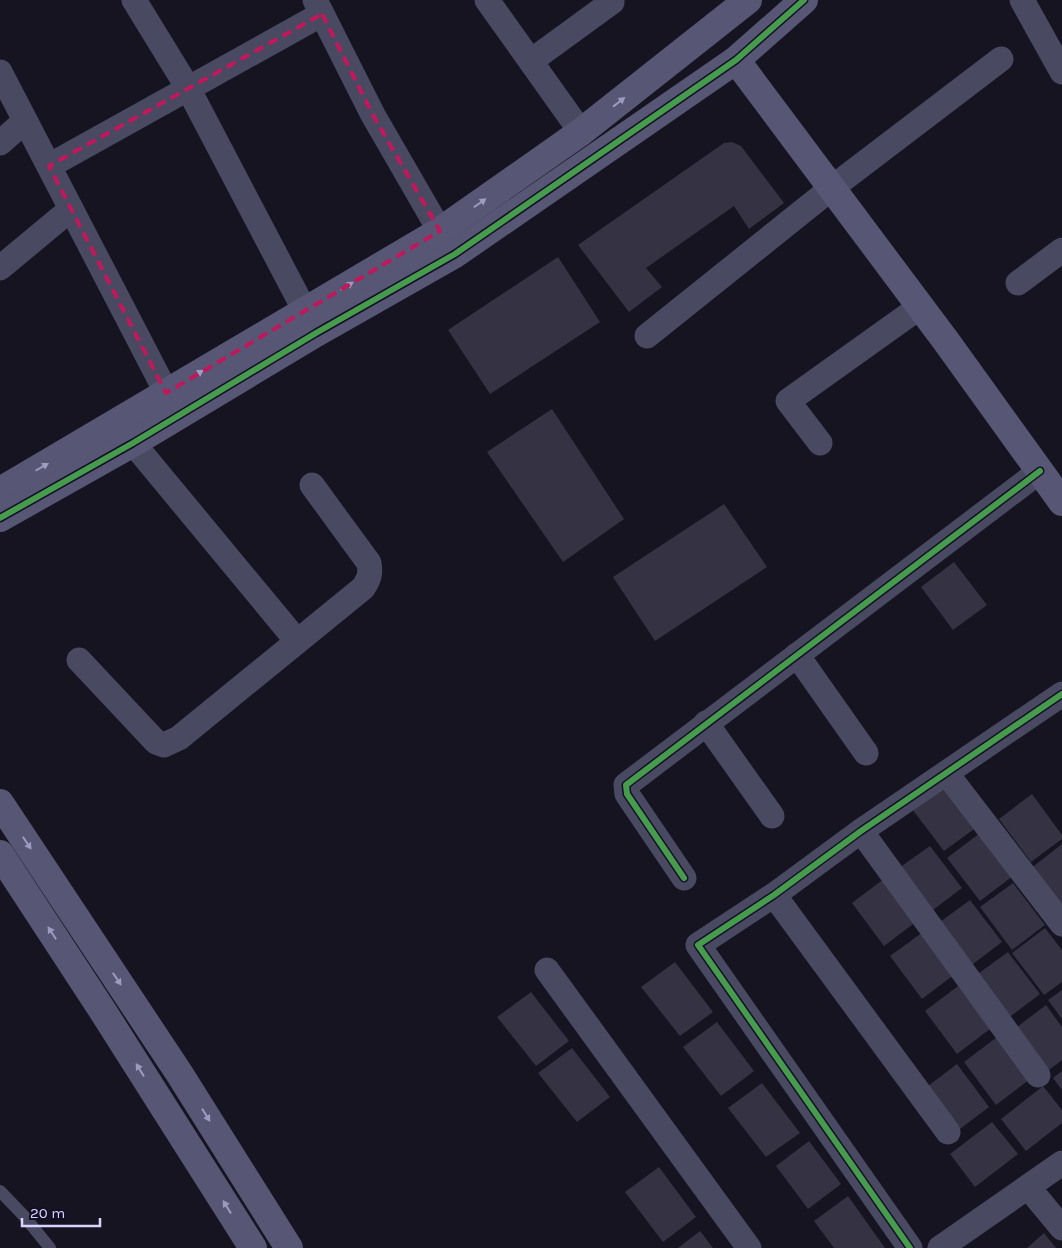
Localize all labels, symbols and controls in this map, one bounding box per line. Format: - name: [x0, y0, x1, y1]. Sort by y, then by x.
- one-way arrow: [612, 97, 626, 107]
- one-way arrow: [473, 198, 486, 208]
- one-way arrow: [340, 281, 353, 290]
- one-way arrow: [190, 370, 203, 379]
- one-way arrow: [36, 462, 49, 471]
- one-way arrow: [22, 837, 32, 850]
- one-way arrow: [47, 926, 57, 940]
- one-way arrow: [112, 972, 122, 985]
- one-way arrow: [135, 1063, 145, 1076]
- one-way arrow: [201, 1108, 210, 1121]
- scale bar: [22, 1196, 100, 1228]
- one-way arrow: [222, 1200, 232, 1213]
- text: 20 m: [30, 1204, 65, 1222]

